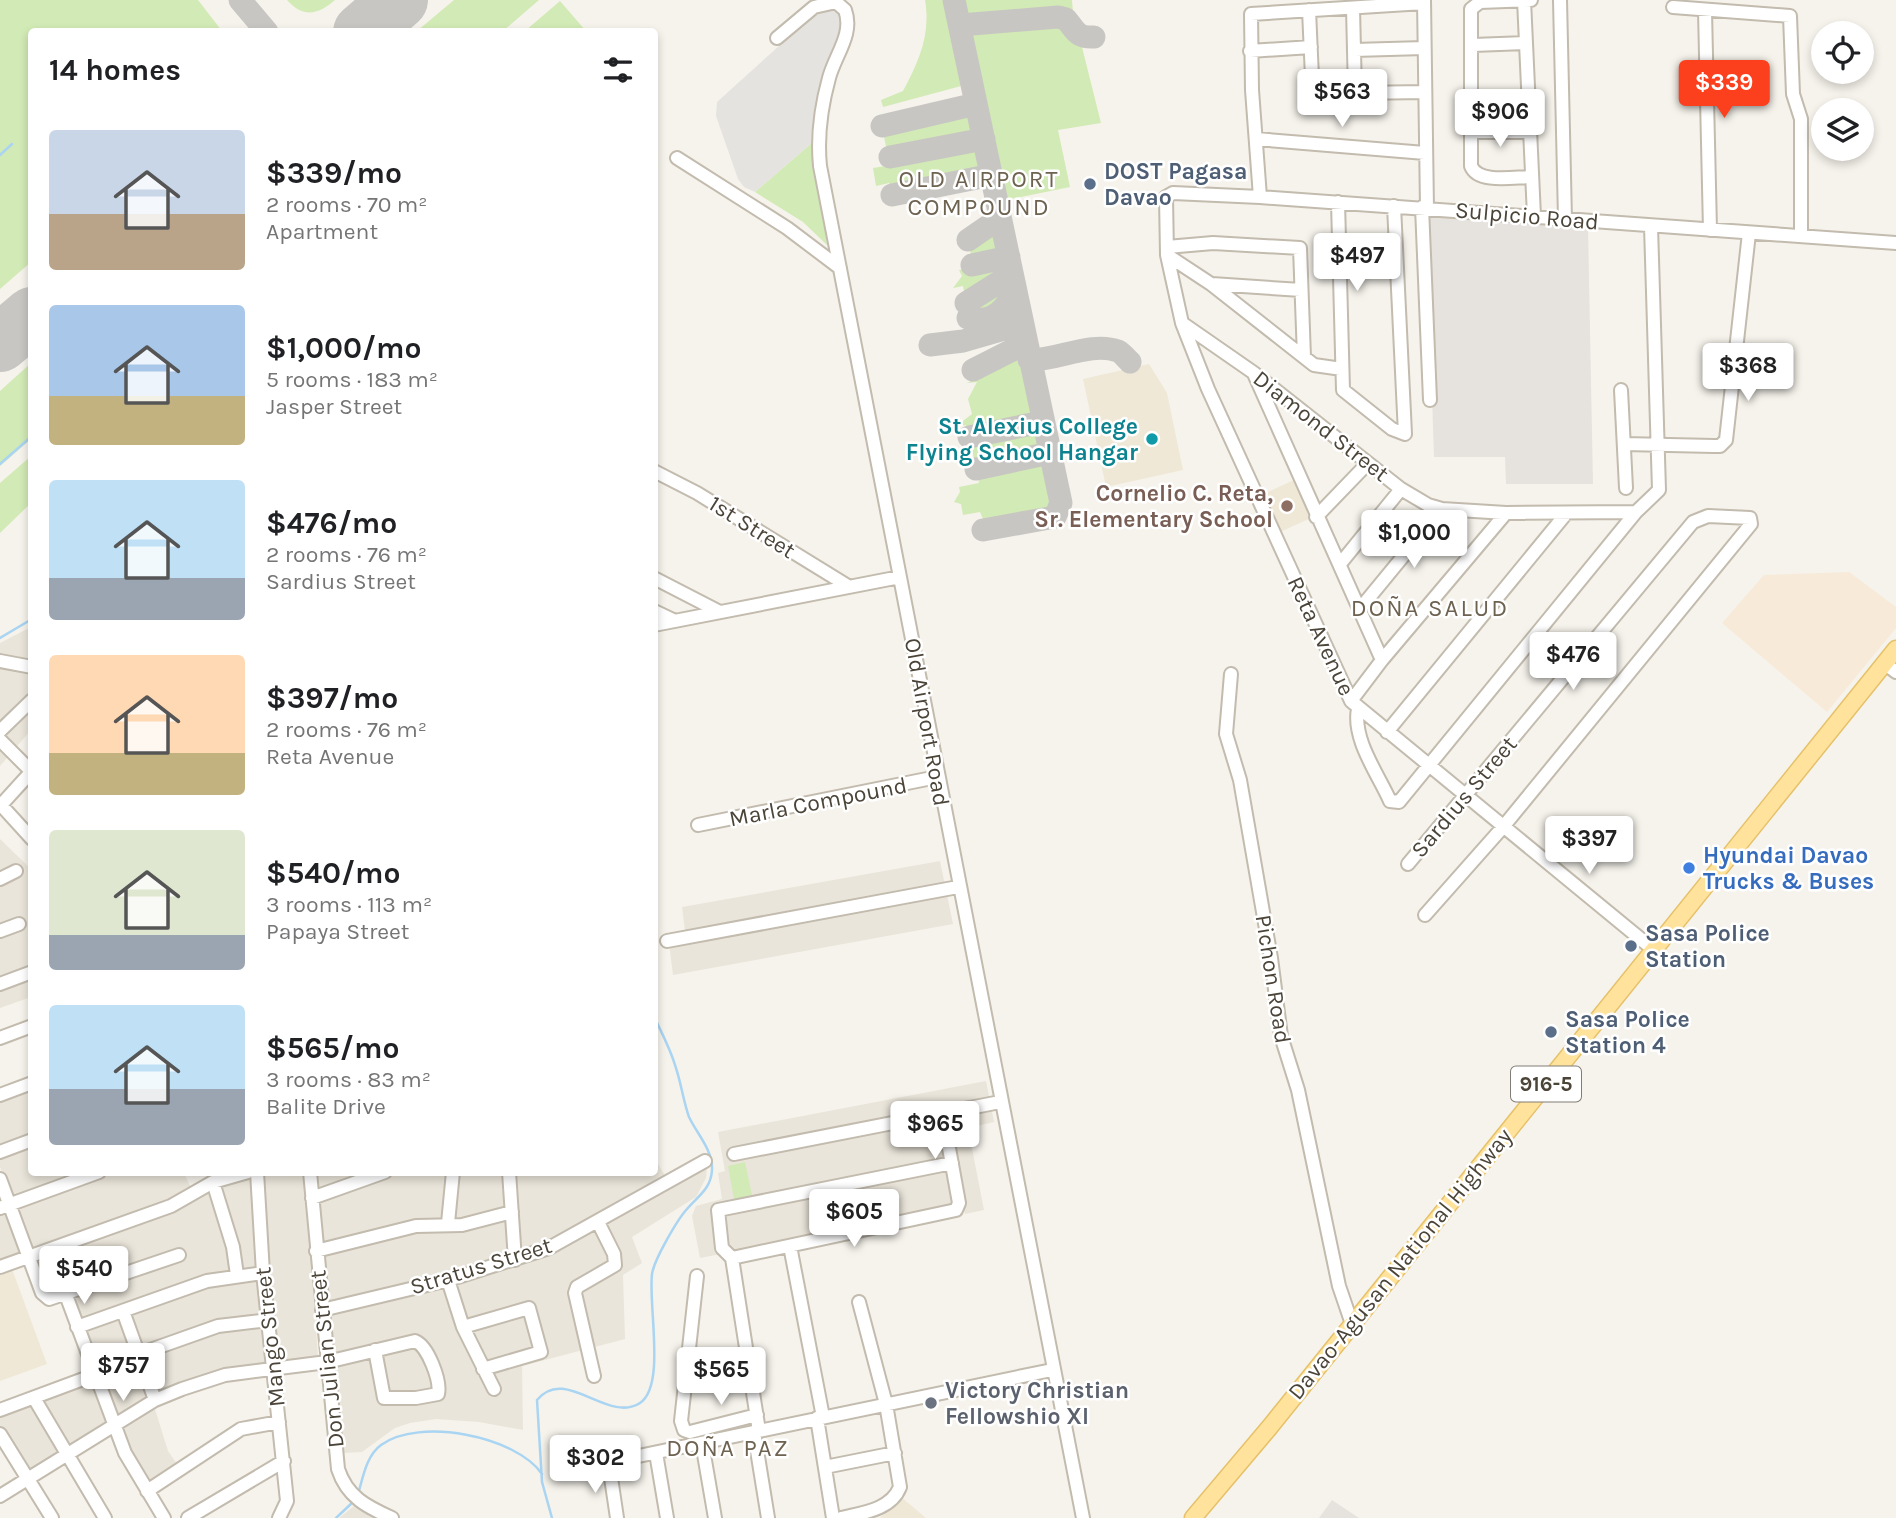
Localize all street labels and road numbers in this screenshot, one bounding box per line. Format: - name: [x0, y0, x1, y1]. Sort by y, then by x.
- street label: Sulpicio Road: [1454, 196, 1600, 236]
- street label: Diamond Street: [1248, 365, 1395, 488]
- street label: 1st Street: [704, 490, 801, 564]
- street label: Reta Avenue: [1282, 572, 1360, 700]
- street label: Old Airport Road: [899, 636, 955, 808]
- street label: Sardius Street: [1405, 731, 1523, 863]
- street label: Marla Compound: [727, 772, 909, 832]
- street label: Pichon Road: [1249, 913, 1297, 1045]
- road number: 916-5: [1511, 1066, 1581, 1102]
- street label: Davao-Agusan National Highway: [1282, 1123, 1518, 1405]
- street label: Stratus Street: [407, 1232, 555, 1300]
- street label: Mango Street: [249, 1266, 291, 1408]
- street label: Don Julian Street: [304, 1268, 350, 1449]

